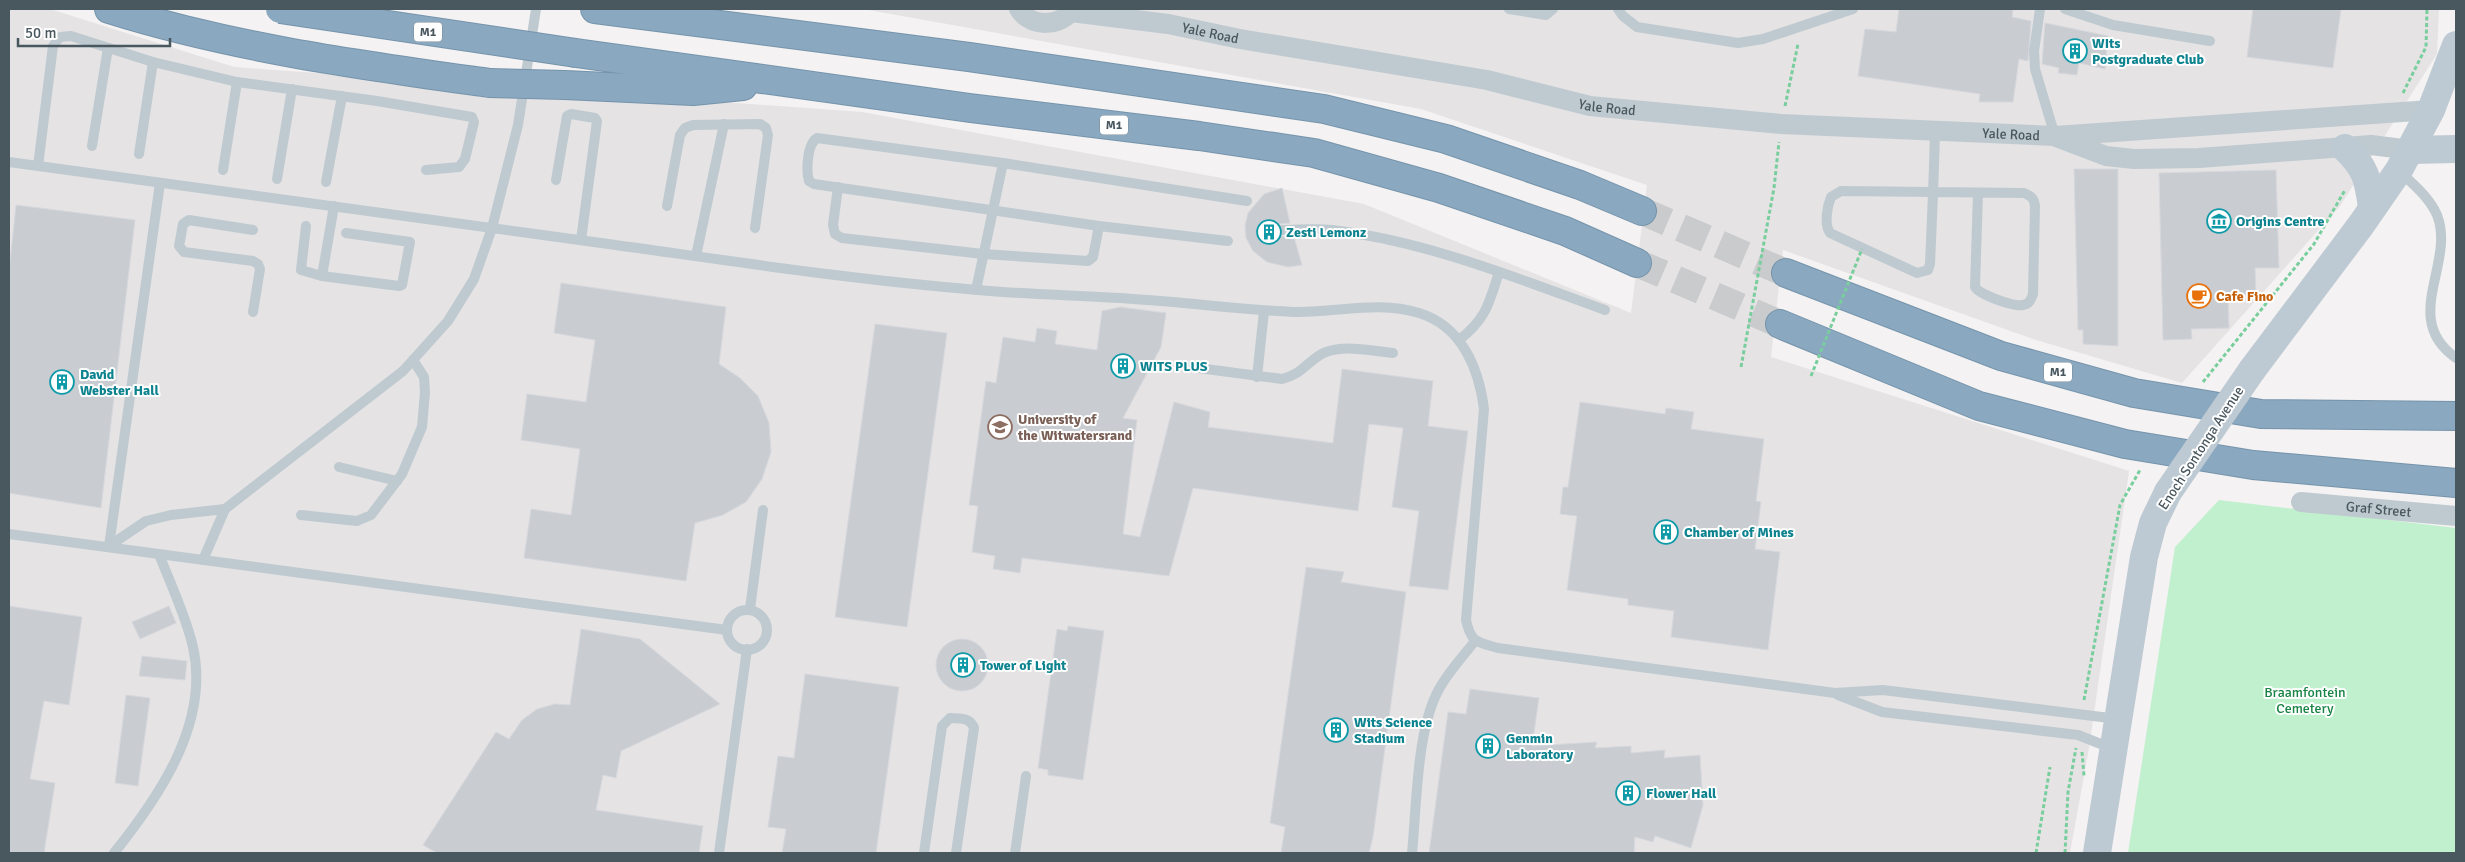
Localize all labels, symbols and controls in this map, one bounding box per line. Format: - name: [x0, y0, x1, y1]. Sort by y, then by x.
- scale bar: [18, 15, 170, 47]
- street label: Yale Road: [1180, 19, 1240, 47]
- road number: M1: [414, 22, 442, 42]
- text: 50 m: [25, 24, 56, 42]
- place label: WIts Postgraduate Club: [2092, 35, 2205, 68]
- building icon: WIts Postgraduate Club: [2062, 38, 2088, 64]
- street label: Yale Road: [1577, 95, 1636, 119]
- road number: M1: [1100, 116, 1128, 134]
- street label: Yale Road: [1982, 124, 2040, 144]
- museum icon: Origins Centre: [2206, 208, 2232, 234]
- place label: Origins Centre: [2236, 213, 2325, 230]
- building icon: Zesti Lemonz: [1256, 219, 1282, 245]
- place label: Zesti Lemonz: [1286, 224, 1366, 241]
- cafe icon: Cafe Fino: [2186, 283, 2212, 309]
- place label: Cafe Fino: [2216, 288, 2273, 305]
- building icon: WITS PLUS: [1110, 353, 1136, 379]
- place label: WITS PLUS: [1140, 358, 1208, 375]
- road number: M1: [2044, 362, 2072, 382]
- place label: David Webster Hall: [80, 366, 160, 399]
- building icon: David Webster Hall: [49, 369, 75, 395]
- street label: Enoch Sontonga Avenue: [2155, 383, 2247, 513]
- place label: University of the Witwatersrand: [1017, 411, 1133, 444]
- school or university icon: University of the Witwatersrand: [987, 414, 1013, 440]
- street label: Graf Street: [2345, 498, 2412, 520]
- building icon: Chamber of Mines: [1653, 519, 1679, 545]
- place label: Chamber of Mines: [1684, 524, 1794, 541]
- building icon: Tower of Light: [950, 652, 976, 678]
- place label: Tower of Light: [980, 657, 1067, 674]
- park label: Braamfontein Cemetery: [2264, 684, 2346, 717]
- place label: Wits Science Stadium: [1354, 714, 1432, 747]
- building icon: Wits Science Stadium: [1323, 717, 1349, 743]
- place label: Genmin Laboratory: [1506, 730, 1573, 763]
- building icon: Genmin Laboratory: [1475, 733, 1501, 759]
- building icon: Flower Hall: [1615, 780, 1641, 806]
- place label: Flower Hall: [1646, 785, 1717, 802]

